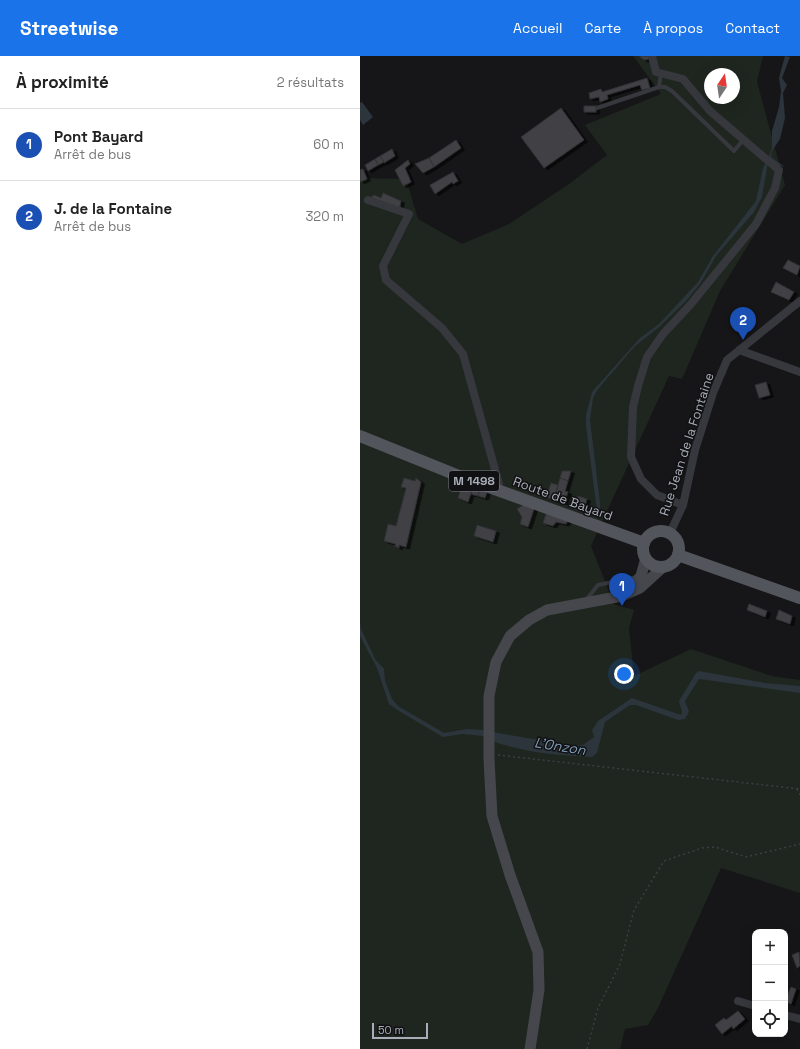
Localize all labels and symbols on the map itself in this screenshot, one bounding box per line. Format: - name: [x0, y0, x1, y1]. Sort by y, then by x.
- north arrow: [704, 68, 740, 104]
- pin: 2: [730, 307, 756, 340]
- street label: Rue Jean de la Fontaine: [655, 370, 718, 518]
- road number: M 1498: [449, 471, 499, 491]
- street label: Route de Bayard: [511, 473, 615, 524]
- pin: 1: [609, 573, 635, 606]
- your location: [614, 664, 634, 684]
- water label: L'Onzon: [533, 733, 587, 759]
- scale bar: [372, 1021, 428, 1040]

